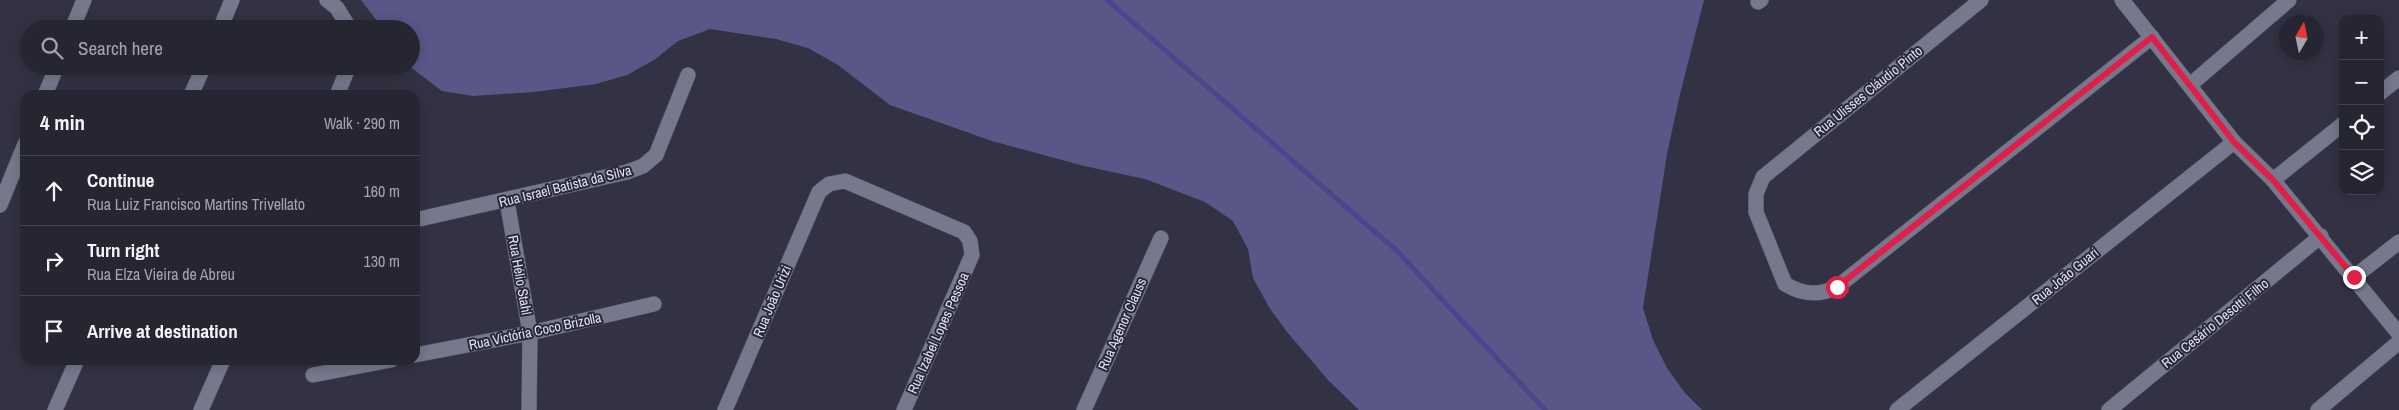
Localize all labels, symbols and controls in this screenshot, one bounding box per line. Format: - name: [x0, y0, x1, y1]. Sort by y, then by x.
- north arrow: [2279, 15, 2324, 60]
- map controls: [2339, 15, 2384, 195]
- button: +: [2339, 15, 2384, 60]
- search box: [20, 20, 420, 75]
- icon: search: [38, 34, 66, 62]
- text: Search here: [78, 35, 163, 61]
- street label: Rua Ulisses Cláudio Pinto: [1810, 42, 1926, 140]
- button: −: [2339, 60, 2384, 105]
- button: locate: [2339, 105, 2384, 150]
- text: 4 min: [40, 108, 85, 137]
- text: Walk · 290 m: [324, 112, 400, 134]
- button: layers: [2339, 150, 2384, 195]
- street label: Rua Israel Batista da Silva: [497, 161, 634, 211]
- text: Continue: [87, 167, 155, 193]
- icon: ahead: [40, 177, 68, 205]
- text: 160 m: [364, 180, 400, 202]
- text: Rua Luiz Francisco Martins Trivellato: [87, 193, 305, 215]
- street label: Rua Hélio Stahl: [504, 234, 536, 316]
- text: Turn right: [87, 237, 159, 263]
- street label: Rua João Guari: [2028, 244, 2102, 308]
- icon: right: [40, 247, 68, 275]
- text: 130 m: [364, 250, 400, 272]
- street label: Rua João Urizi: [749, 262, 795, 340]
- text: Rua Elza Vieira de Abreu: [87, 263, 235, 285]
- route end: [2343, 266, 2366, 289]
- street label: Rua Izabel Lopes Pessoa: [903, 269, 973, 396]
- street label: Rua Cesário Desotti Filho: [2158, 274, 2272, 372]
- street label: Rua Agenor Clauss: [1094, 275, 1150, 373]
- route start: [1826, 276, 1849, 299]
- street label: Rua Victória Coco Brizolla: [467, 308, 604, 354]
- icon: arrive: [40, 317, 68, 345]
- text: Arrive at destination: [87, 318, 238, 344]

